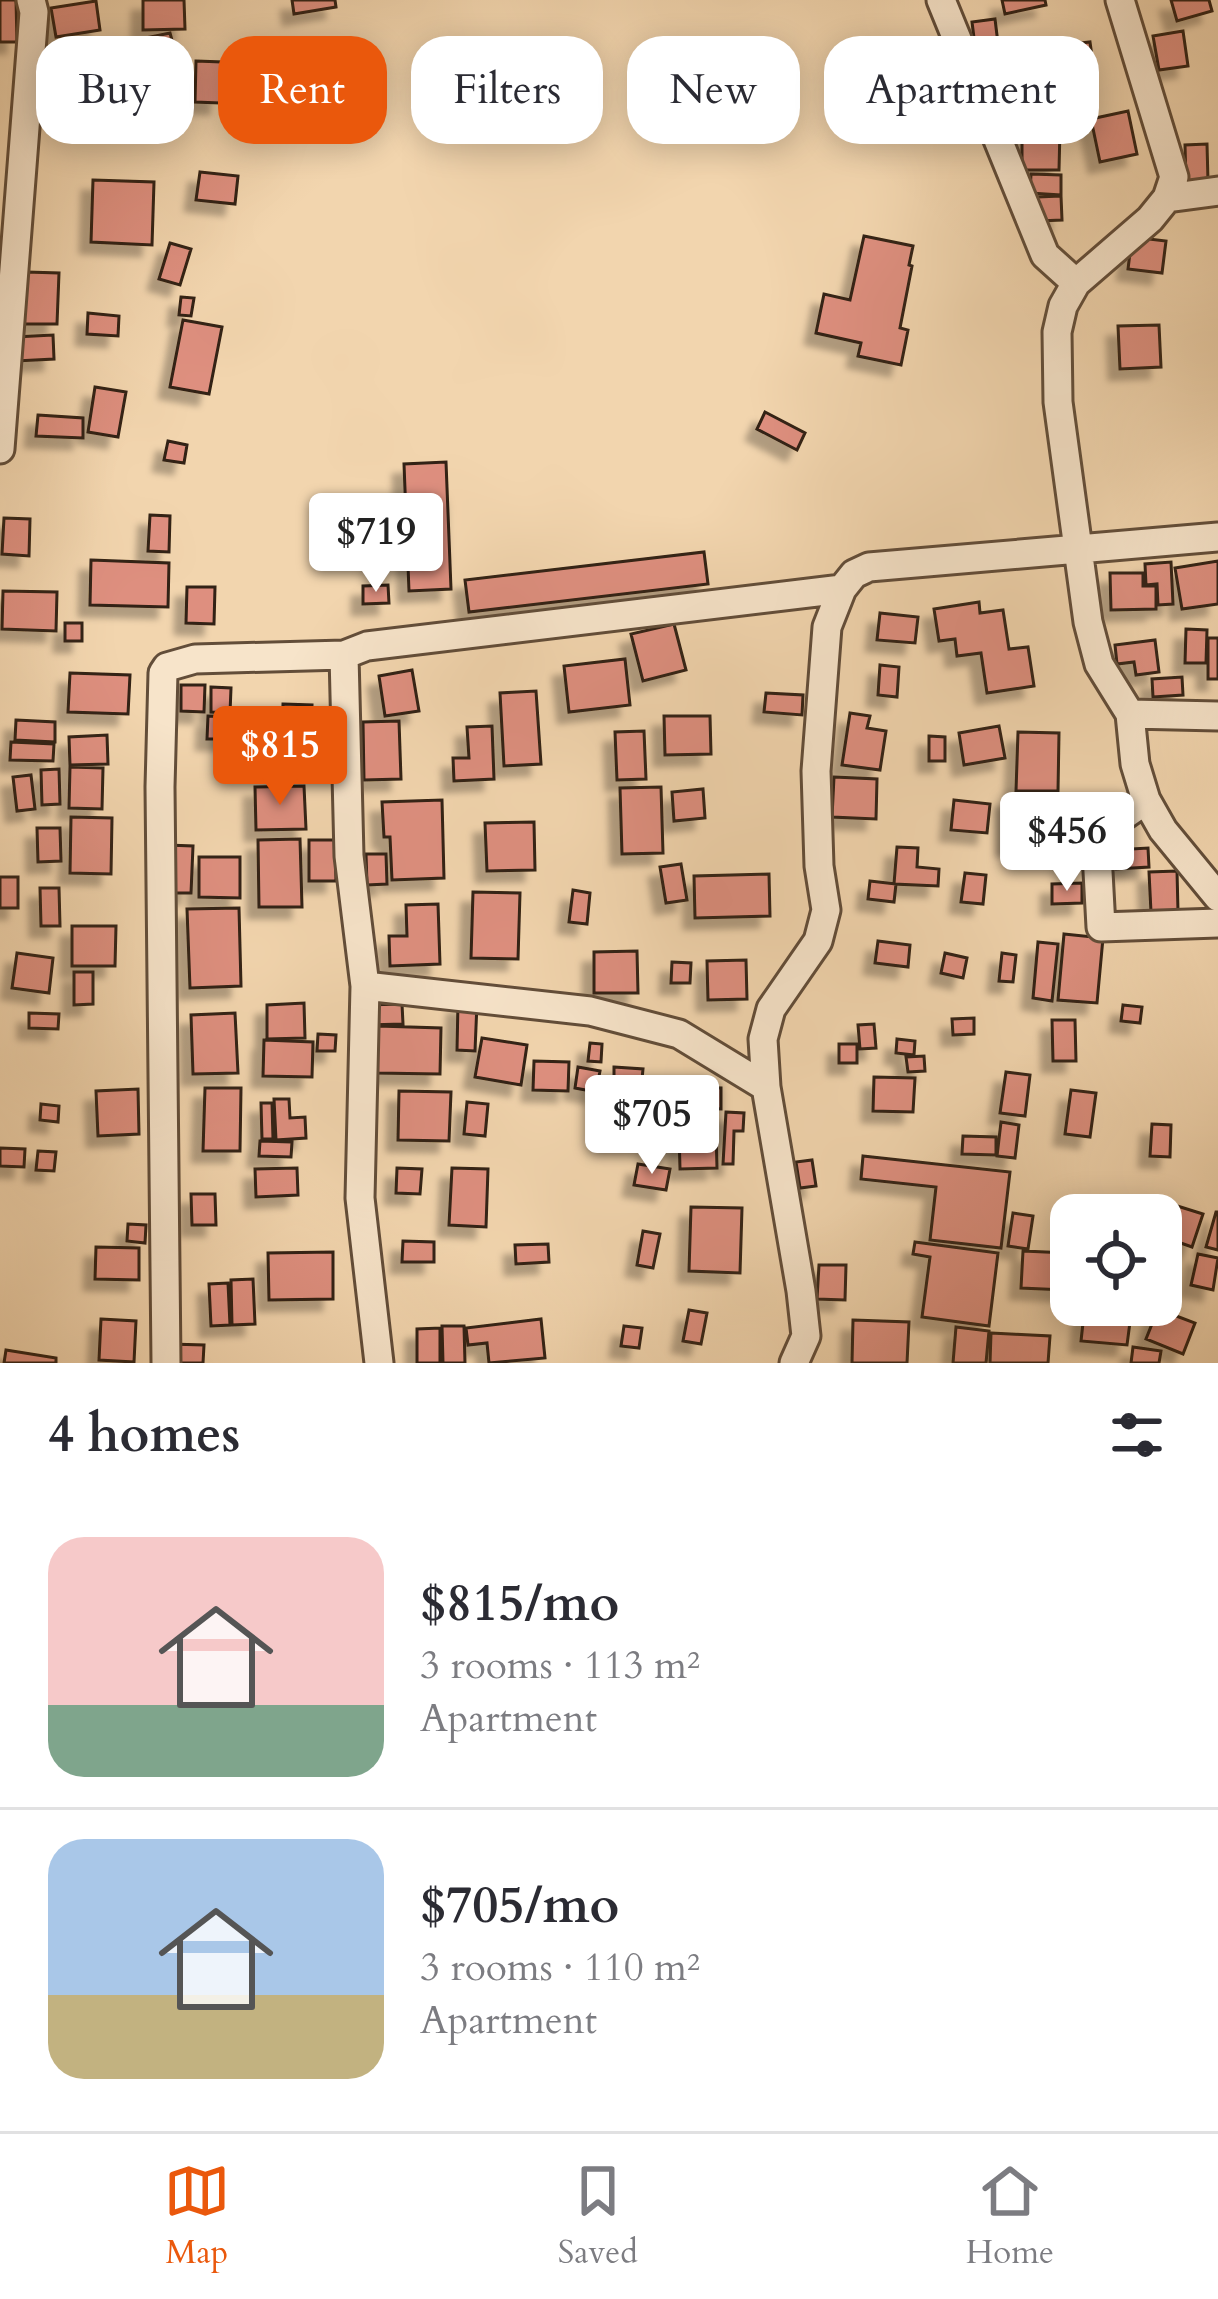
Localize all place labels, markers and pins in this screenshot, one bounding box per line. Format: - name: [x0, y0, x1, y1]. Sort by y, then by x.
- pin: $719: [305, 493, 447, 595]
- pin: $815: [209, 706, 351, 808]
- pin: $456: [996, 792, 1138, 894]
- pin: $705: [581, 1075, 723, 1177]

